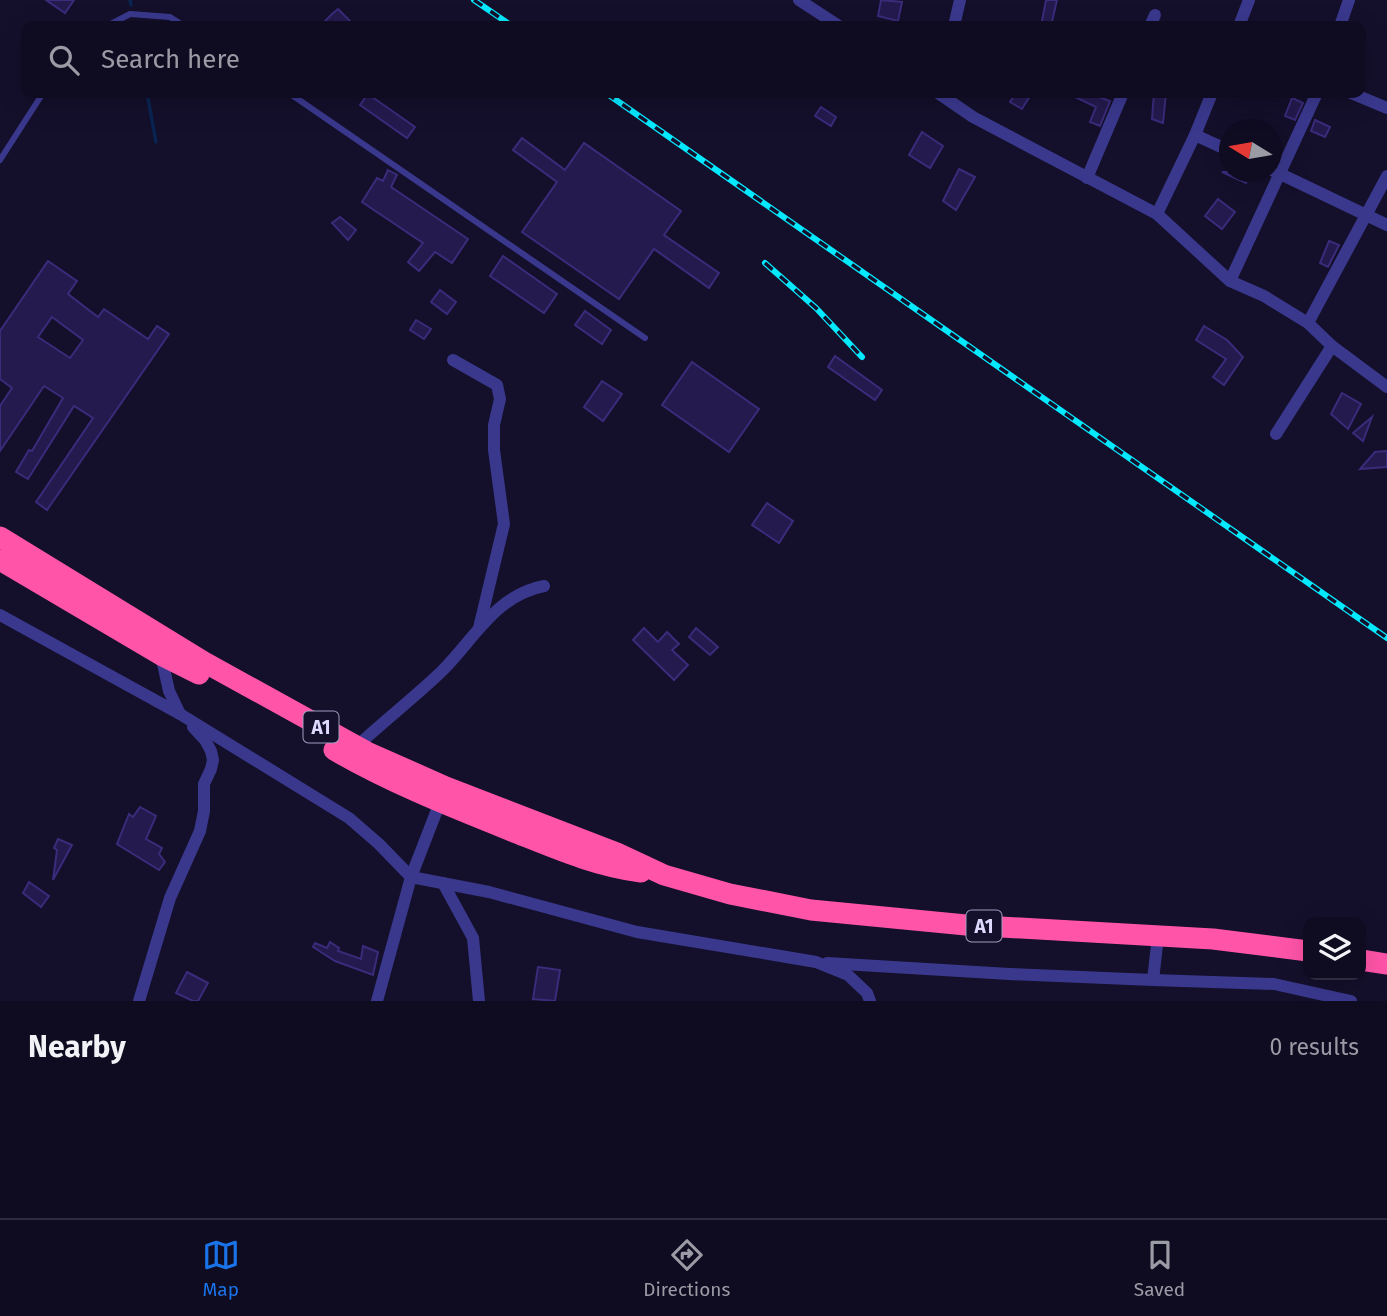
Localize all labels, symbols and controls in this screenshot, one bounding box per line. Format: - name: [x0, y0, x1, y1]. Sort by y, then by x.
- search box: [21, 21, 1366, 98]
- icon: search: [45, 41, 83, 79]
- text: Search here: [101, 44, 240, 75]
- north arrow: [1219, 119, 1282, 182]
- road number: A1: [304, 712, 338, 742]
- road number: A1: [967, 910, 1002, 942]
- map controls: [1303, 917, 1366, 980]
- button: layers: [1303, 917, 1366, 980]
- text: Nearby: [28, 1029, 126, 1065]
- text: 0 results: [1269, 1033, 1359, 1061]
- tab: Map: [202, 1236, 240, 1301]
- tab: Directions: [643, 1236, 730, 1301]
- tab: Saved: [1134, 1236, 1185, 1301]

